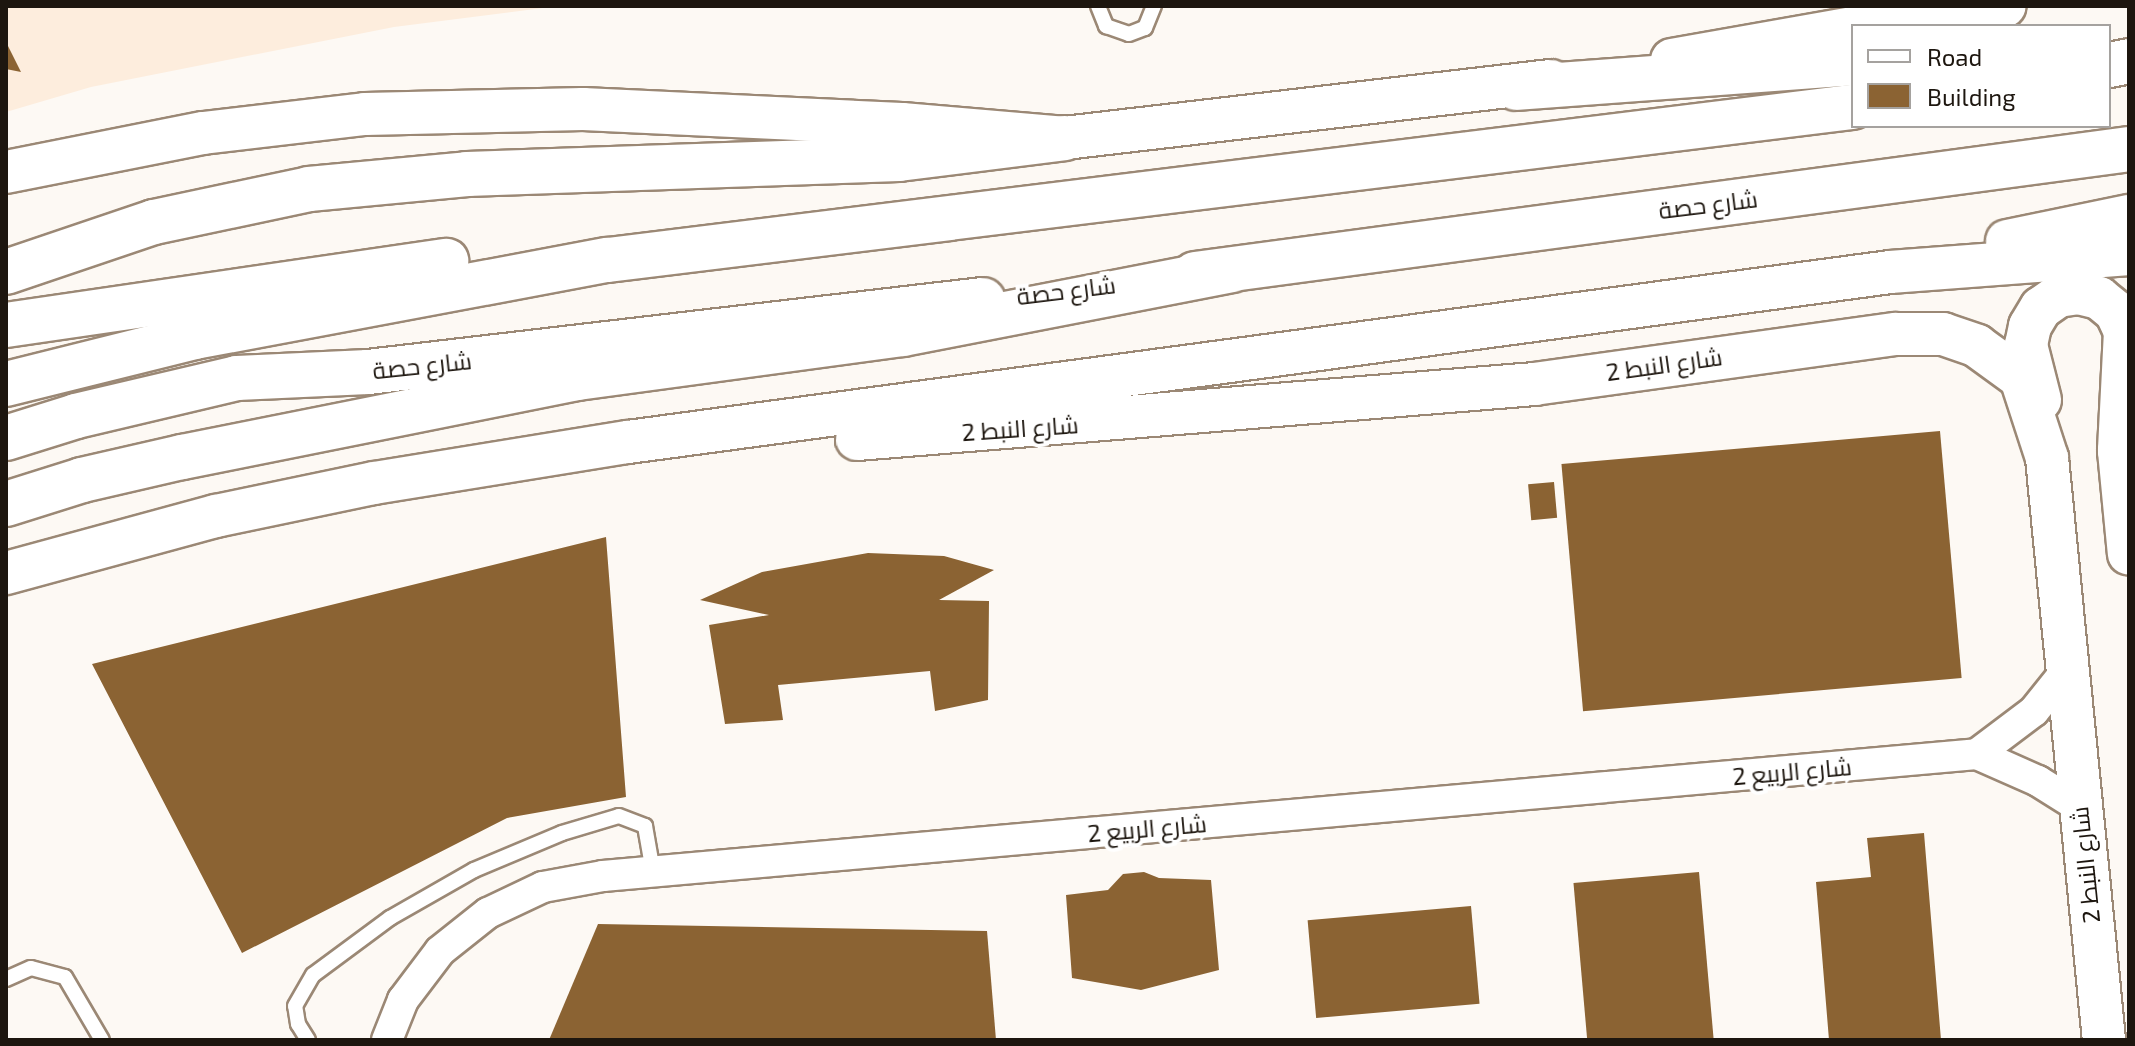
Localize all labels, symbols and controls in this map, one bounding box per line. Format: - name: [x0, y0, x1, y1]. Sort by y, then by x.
- legend: [1851, 24, 2111, 128]
- text: Road: [1927, 42, 1982, 71]
- text: Building: [1927, 82, 2016, 111]
- street label: شارع حصة: [1657, 184, 1759, 224]
- street label: شارع حصة: [1015, 270, 1117, 310]
- street label: شارع النبط 2: [1604, 342, 1724, 386]
- street label: شارع حصة: [371, 345, 473, 385]
- street label: شارع النبط 2: [961, 410, 1079, 446]
- street label: شارع الربيع 2: [1731, 751, 1853, 791]
- street label: شارع النبط 2: [2065, 805, 2105, 925]
- street label: شارع الربيع 2: [1086, 808, 1208, 848]

